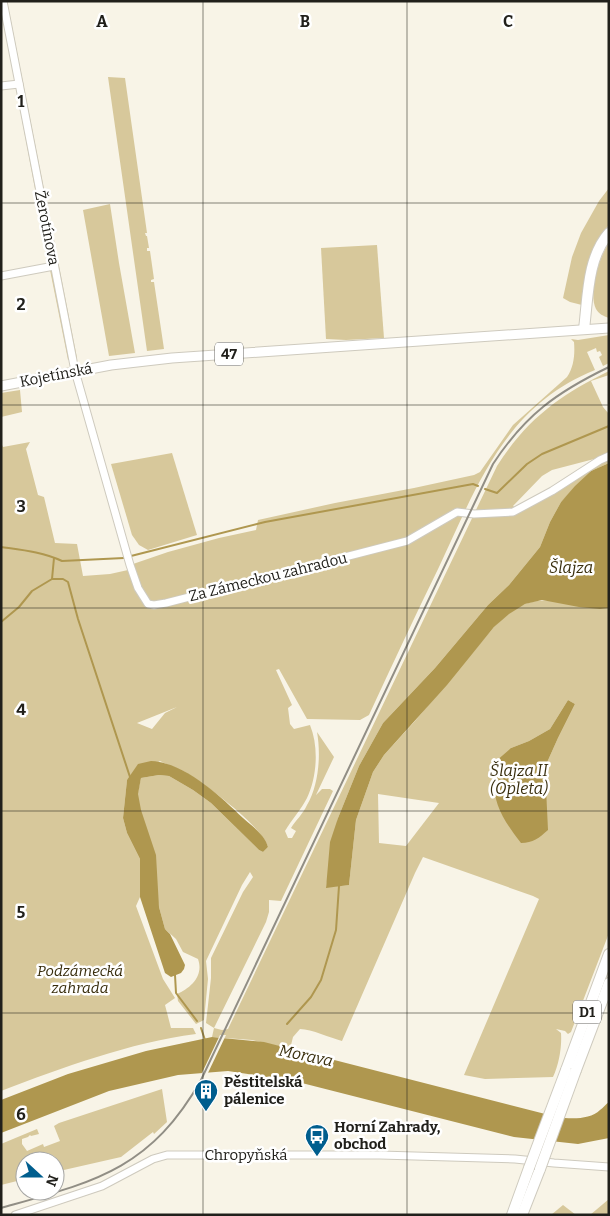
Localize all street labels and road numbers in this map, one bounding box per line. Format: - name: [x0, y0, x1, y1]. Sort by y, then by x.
- street label: Žerotínova: [31, 189, 63, 267]
- road number: 47: [215, 342, 243, 366]
- street label: Kojetínská: [18, 359, 94, 391]
- street label: Za Zámeckou zahradou: [187, 549, 349, 605]
- road number: D1: [573, 1000, 601, 1024]
- street label: Chropyňská: [205, 1146, 287, 1164]

